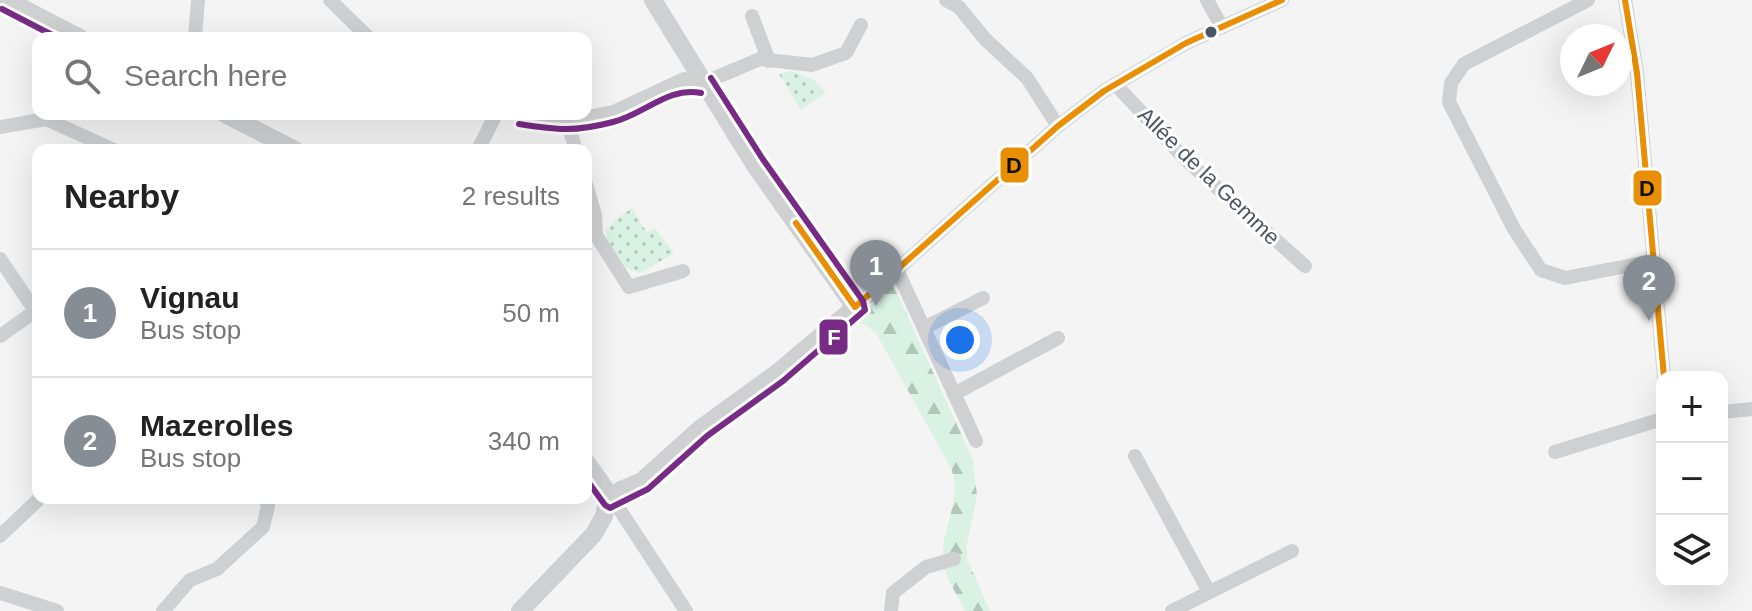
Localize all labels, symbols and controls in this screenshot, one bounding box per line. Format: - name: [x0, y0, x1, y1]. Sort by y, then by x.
- unlabelled marker: [1203, 24, 1219, 40]
- north arrow: [1560, 24, 1632, 96]
- search box: [32, 32, 592, 120]
- icon: search: [60, 54, 104, 98]
- text: Search here: [124, 59, 287, 92]
- street label: Allée de la Gemme: [1133, 102, 1285, 250]
- line badge: D: [999, 146, 1030, 184]
- text: D: [1006, 153, 1022, 178]
- line badge: D: [1632, 169, 1663, 207]
- text: D: [1639, 176, 1655, 201]
- text: Nearby: [64, 177, 179, 215]
- text: 2 results: [462, 181, 560, 211]
- pin: 1: [850, 240, 902, 306]
- pin: 2: [1623, 255, 1675, 321]
- text: Vignau: [140, 281, 239, 314]
- text: 1: [83, 298, 97, 328]
- text: 50 m: [502, 298, 560, 328]
- text: Bus stop: [140, 315, 241, 345]
- line badge: F: [818, 318, 849, 356]
- your location: [940, 320, 980, 360]
- text: F: [827, 325, 841, 350]
- map controls: [1656, 371, 1728, 587]
- button: +: [1656, 371, 1728, 443]
- text: Mazerolles: [140, 409, 293, 442]
- text: 2: [83, 426, 97, 456]
- text: 340 m: [488, 426, 560, 456]
- text: Bus stop: [140, 443, 241, 473]
- button: −: [1656, 443, 1728, 515]
- button: layers: [1656, 515, 1728, 587]

